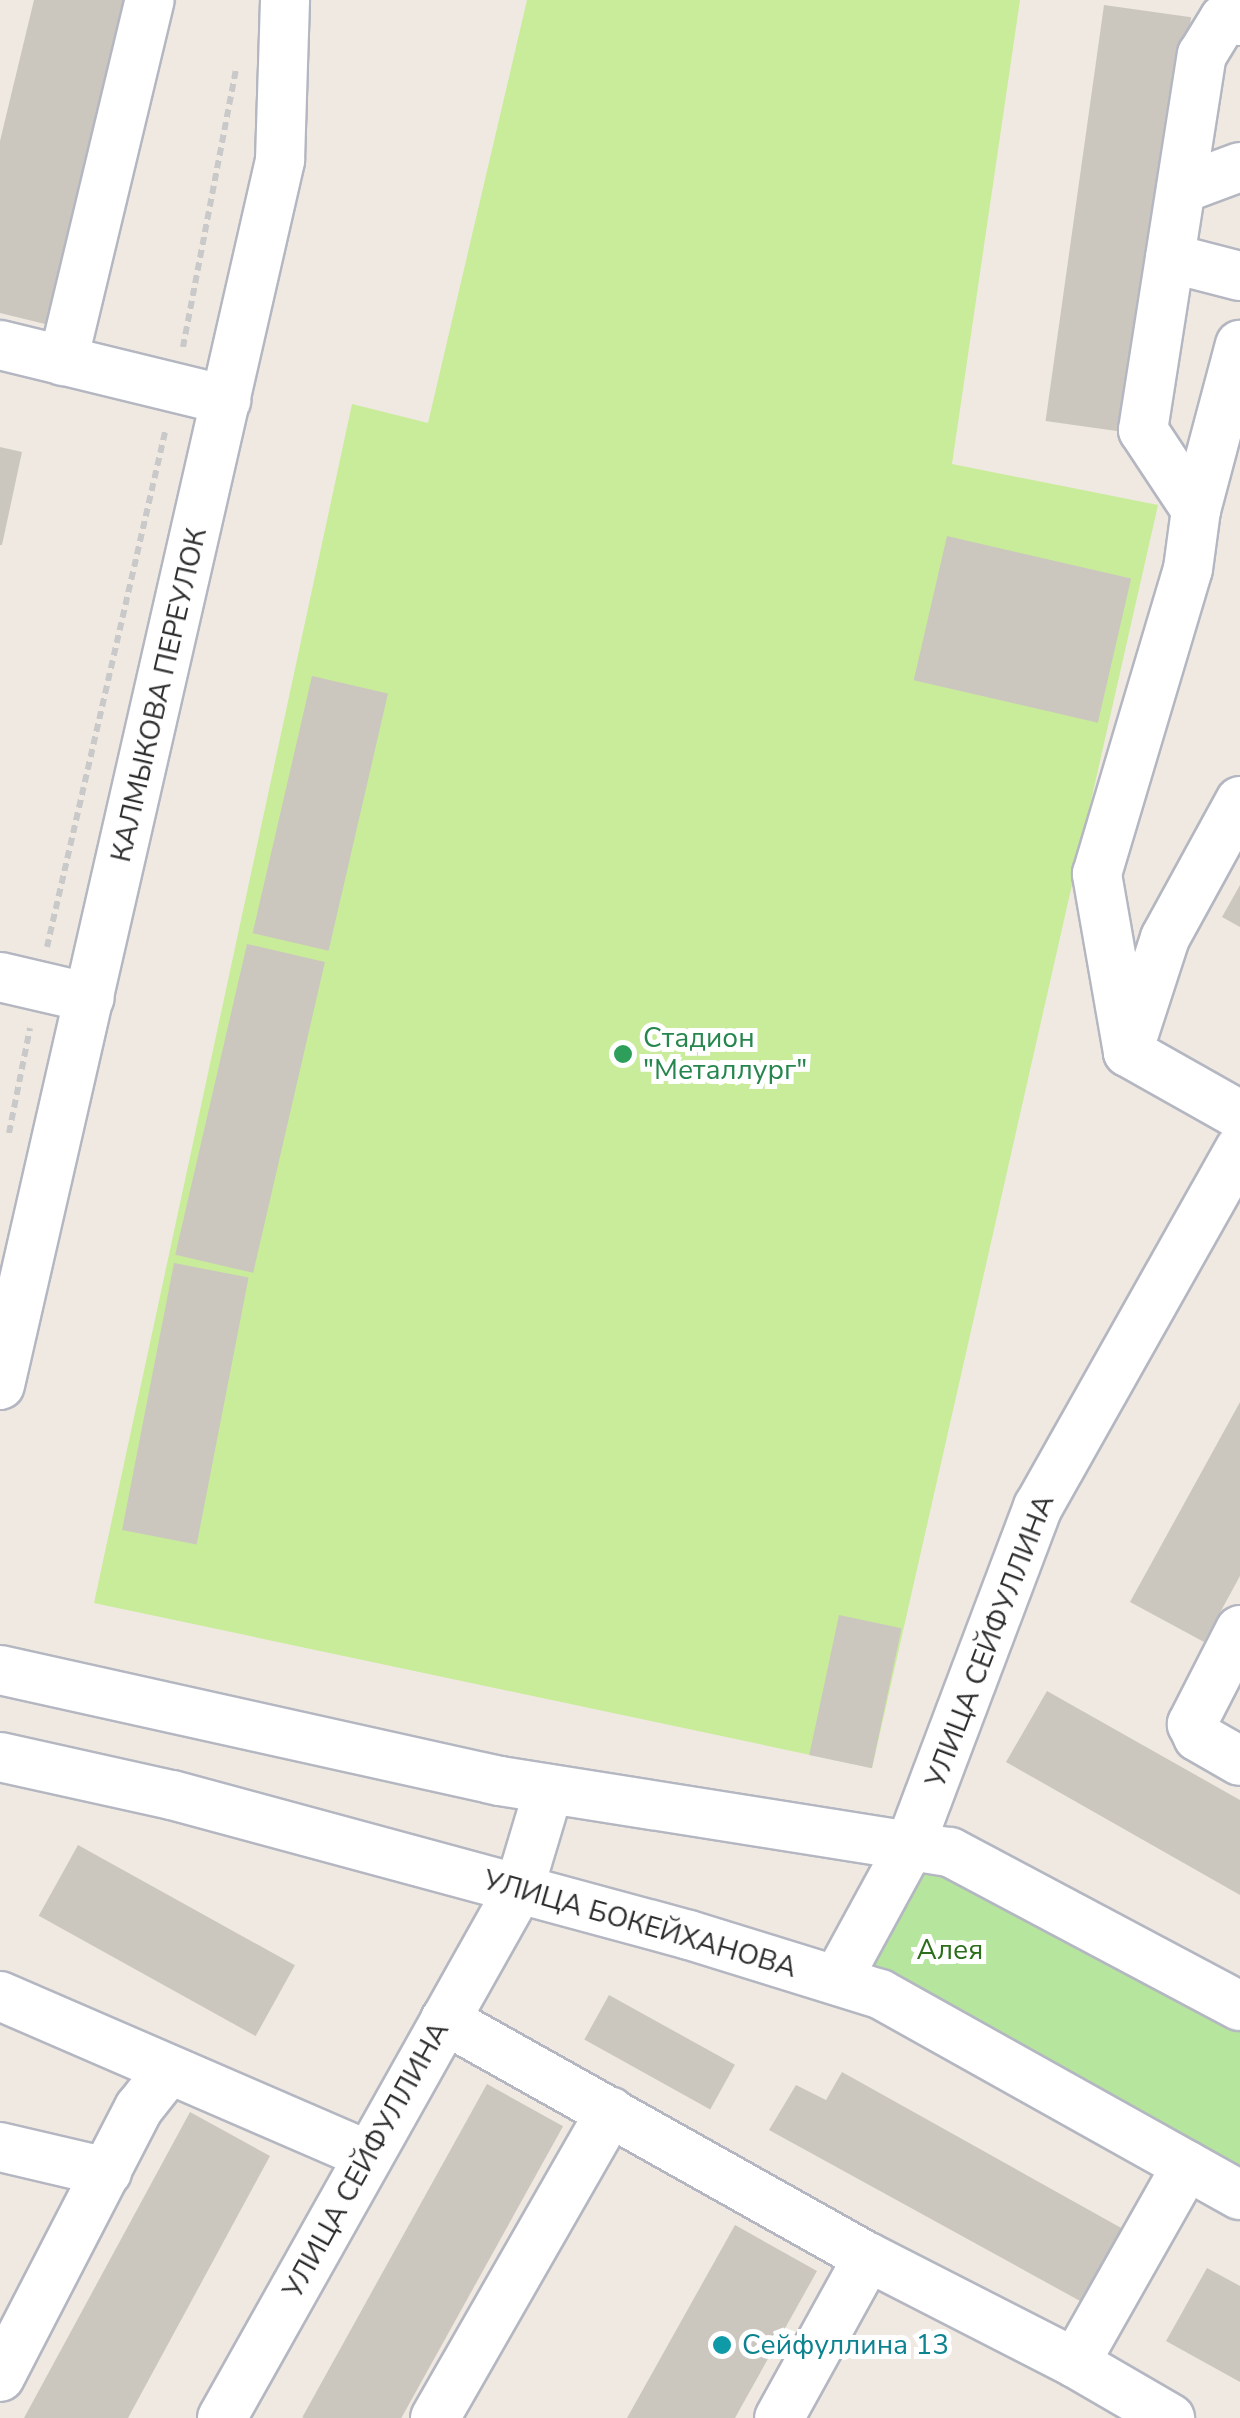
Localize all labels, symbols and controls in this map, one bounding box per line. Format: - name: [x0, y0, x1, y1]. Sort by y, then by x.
- street label: КАЛМЫКОВА ПЕРЕУЛОК: [104, 525, 214, 865]
- place label: Стадион "Металлург": [643, 1021, 807, 1087]
- marker: Стадион "Металлург": [612, 1043, 634, 1065]
- street label: УЛИЦА СЕЙФУЛЛИНА: [919, 1490, 1061, 1792]
- street label: УЛИЦА БОКЕЙХАНОВА: [480, 1863, 800, 1985]
- park label: Алея: [917, 1933, 983, 1967]
- street label: УЛИЦА СЕЙФУЛЛИНА: [276, 2016, 456, 2304]
- place label: Сейфуллина 13: [742, 2328, 949, 2362]
- marker: Сейфуллина 13: [711, 2334, 733, 2356]

